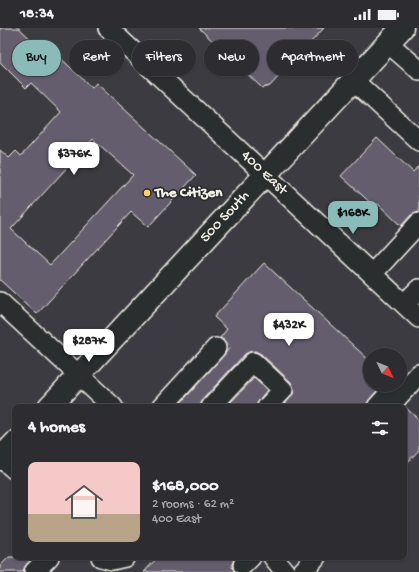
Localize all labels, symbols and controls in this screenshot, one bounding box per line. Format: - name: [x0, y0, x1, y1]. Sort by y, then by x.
- text: 18:34: [20, 5, 54, 23]
- chip: Buy: [12, 40, 61, 76]
- chip: Rent: [69, 40, 124, 76]
- chip: Filters: [132, 40, 196, 76]
- chip: New: [204, 40, 259, 76]
- chip: Apartment: [267, 40, 358, 76]
- pin: $376K: [46, 142, 102, 176]
- text: $376K: [57, 147, 91, 162]
- street label: 400 East: [237, 147, 292, 200]
- place label: The Citizen: [154, 184, 223, 202]
- street label: 500 South: [196, 187, 254, 247]
- marker: The Citizen: [142, 188, 152, 198]
- pin: $168K: [325, 201, 381, 235]
- text: $168K: [337, 206, 369, 221]
- pin: $432K: [261, 313, 317, 347]
- text: $432K: [273, 318, 305, 333]
- pin: $287K: [61, 329, 117, 363]
- text: $287K: [72, 334, 106, 349]
- north arrow: [363, 348, 407, 392]
- map controls: [363, 348, 407, 392]
- icon: filters: [369, 417, 391, 439]
- text: 4 homes: [28, 418, 85, 438]
- text: $168,000: [152, 477, 219, 497]
- icon: home: [60, 478, 108, 526]
- text: 2 rooms · 62 m²: [152, 497, 234, 512]
- text: 400 East: [152, 512, 201, 527]

